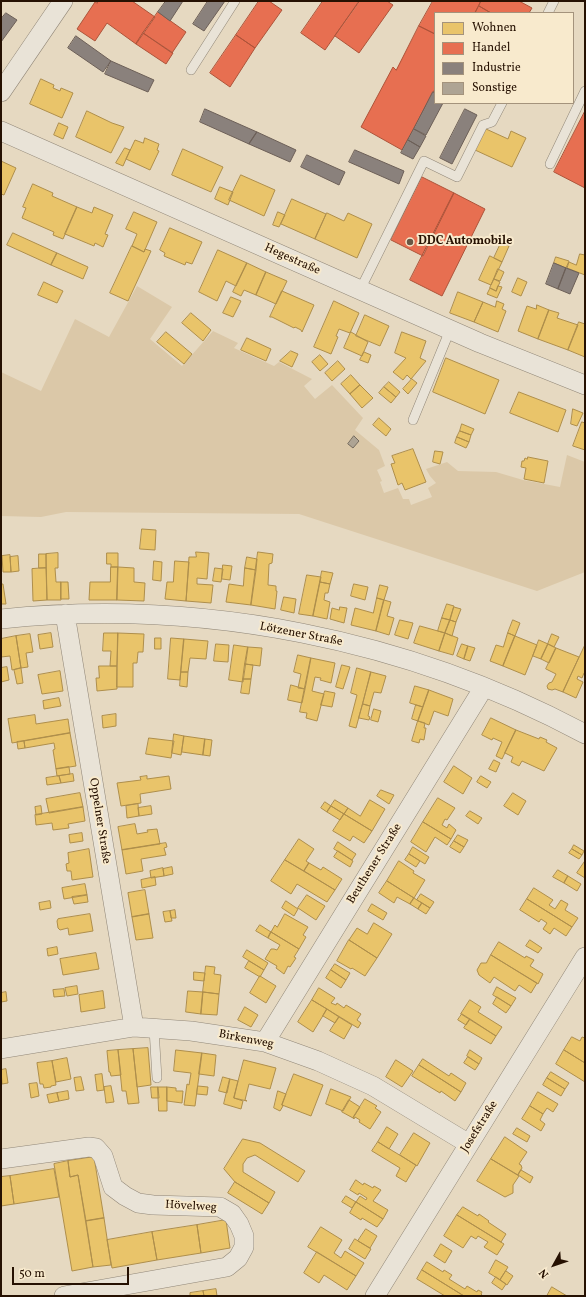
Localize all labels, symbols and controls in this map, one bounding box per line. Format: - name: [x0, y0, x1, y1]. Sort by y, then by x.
- legend: [434, 12, 574, 104]
- text: Wohnen: [472, 20, 517, 36]
- text: Handel: [472, 40, 510, 56]
- text: Industrie: [472, 60, 521, 76]
- text: Sonstige: [472, 80, 517, 96]
- place label: DDC Automobile: [418, 235, 512, 249]
- marker: DDC Automobile: [405, 237, 415, 247]
- street label: Hegestraße: [262, 241, 322, 279]
- street label: Lötzener Straße: [258, 620, 344, 650]
- street label: Oppelner Straße: [85, 777, 113, 865]
- street label: Beuthener Straße: [345, 821, 405, 907]
- street label: Birkenweg: [217, 1028, 275, 1052]
- street label: Josefstraße: [458, 1098, 502, 1156]
- street label: Hövelweg: [165, 1198, 217, 1216]
- north arrow: [534, 1245, 574, 1285]
- scale bar: [14, 1259, 131, 1285]
- text: N: [536, 1265, 553, 1281]
- text: 50 m: [19, 1266, 45, 1282]

